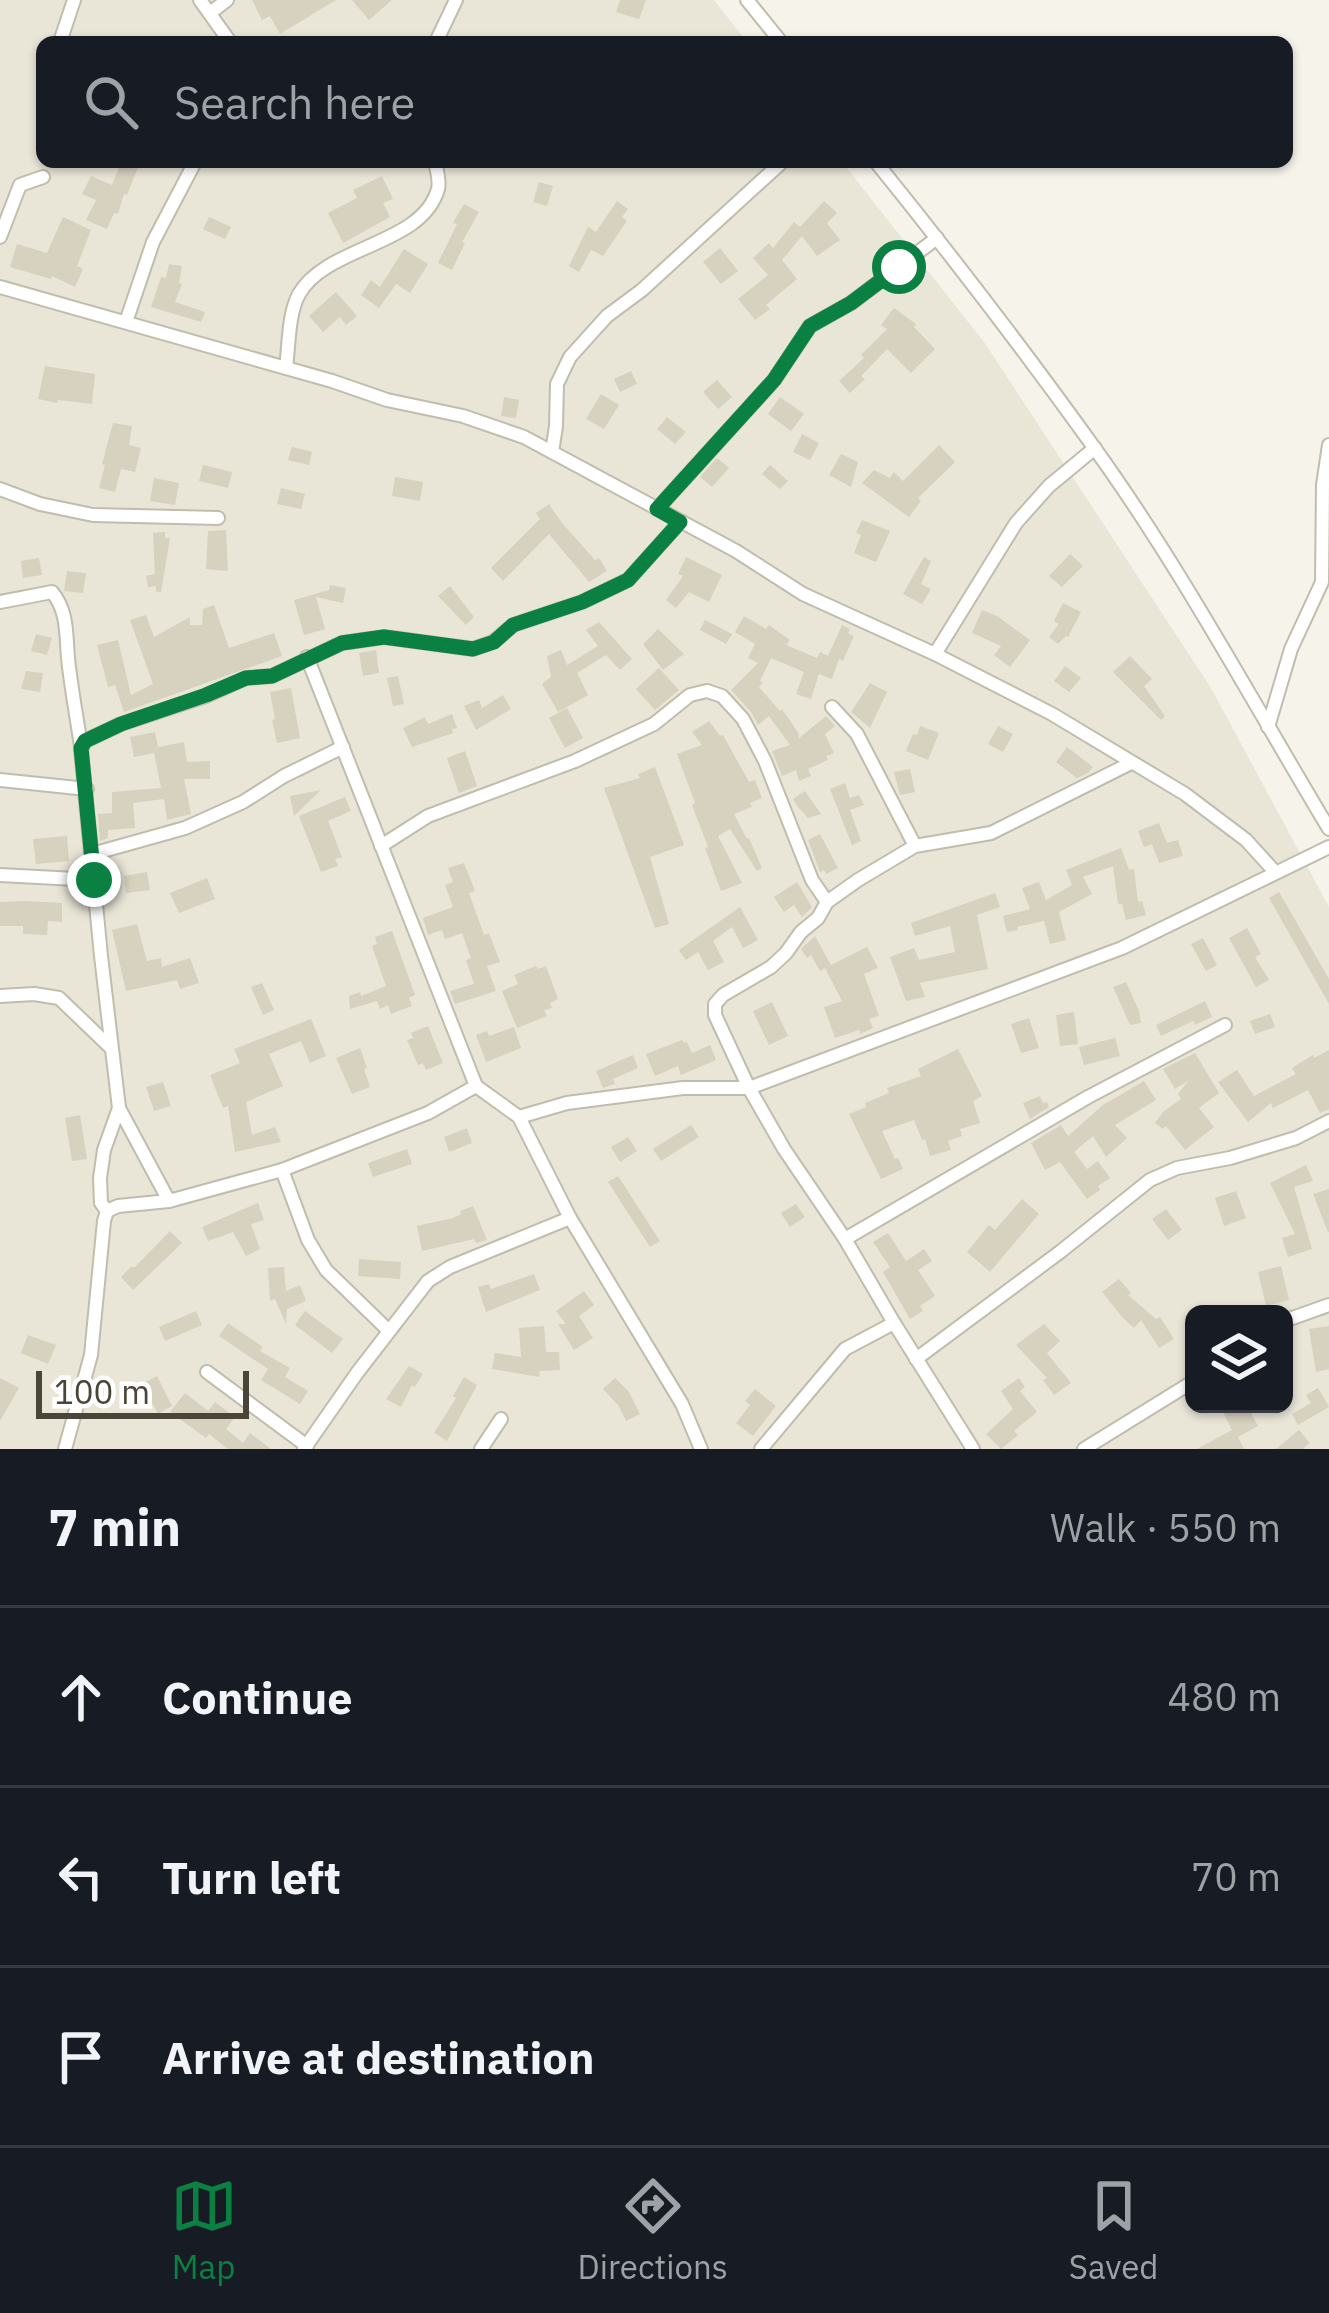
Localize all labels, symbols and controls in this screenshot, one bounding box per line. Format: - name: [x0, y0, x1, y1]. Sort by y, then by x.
- search box: [36, 36, 1293, 168]
- icon: search: [78, 69, 144, 135]
- text: Search here: [174, 73, 415, 131]
- route start: [872, 240, 926, 294]
- route end: [67, 853, 121, 907]
- map controls: [1185, 1305, 1293, 1413]
- button: layers: [1185, 1305, 1293, 1413]
- scale bar: [36, 1365, 249, 1418]
- text: 100 m: [54, 1370, 150, 1413]
- text: 7 min: [48, 1494, 181, 1560]
- text: Walk · 550 m: [1050, 1502, 1281, 1553]
- icon: ahead: [48, 1664, 114, 1730]
- text: Continue: [162, 1668, 353, 1726]
- text: 480 m: [1168, 1671, 1281, 1722]
- icon: left: [48, 1844, 114, 1910]
- text: Turn left: [162, 1848, 341, 1906]
- text: 70 m: [1191, 1851, 1281, 1902]
- icon: arrive: [48, 2024, 114, 2090]
- text: Arrive at destination: [162, 2028, 595, 2086]
- tab: Map: [171, 2173, 237, 2288]
- tab: Directions: [578, 2173, 728, 2288]
- tab: Saved: [1069, 2173, 1158, 2288]

